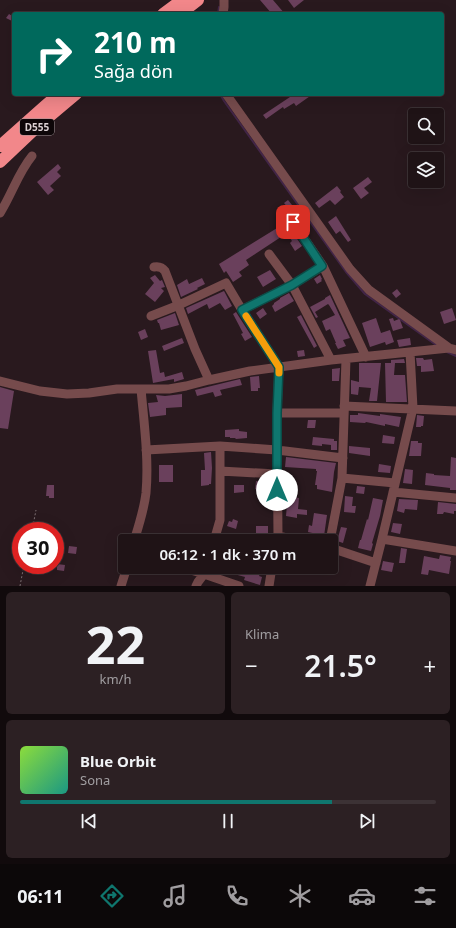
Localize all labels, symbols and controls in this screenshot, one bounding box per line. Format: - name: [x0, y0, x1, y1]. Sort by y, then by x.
- text: 210 m: [94, 23, 177, 61]
- icon: right: [28, 28, 80, 80]
- text: Sağa dön: [94, 59, 173, 83]
- map controls: [408, 108, 444, 188]
- button: search: [408, 108, 444, 144]
- road number: D555: [20, 119, 54, 135]
- button: layers: [408, 152, 444, 188]
- pin: [276, 205, 310, 239]
- icon: arrive: [282, 211, 304, 233]
- position arrow: [256, 469, 298, 511]
- speed limit sign: 30: [12, 522, 64, 574]
- text: 06:12 · 1 dk · 370 m: [159, 544, 297, 564]
- text: 22: [86, 608, 145, 679]
- text: Klima: [245, 625, 279, 643]
- text: 21.5°: [304, 645, 377, 686]
- text: −: [245, 650, 258, 680]
- text: +: [423, 650, 436, 680]
- text: km/h: [100, 670, 131, 688]
- text: Blue Orbit: [80, 751, 156, 771]
- text: Sona: [80, 771, 110, 789]
- icon: previous: [78, 810, 100, 832]
- icon: pause: [217, 810, 239, 832]
- icon: next: [356, 810, 378, 832]
- icon: directions: [98, 882, 126, 910]
- icon: music: [161, 882, 189, 910]
- icon: phone: [223, 882, 251, 910]
- icon: climate: [286, 882, 314, 910]
- icon: car: [348, 882, 376, 910]
- icon: filters: [411, 882, 439, 910]
- text: 06:11: [17, 884, 64, 908]

